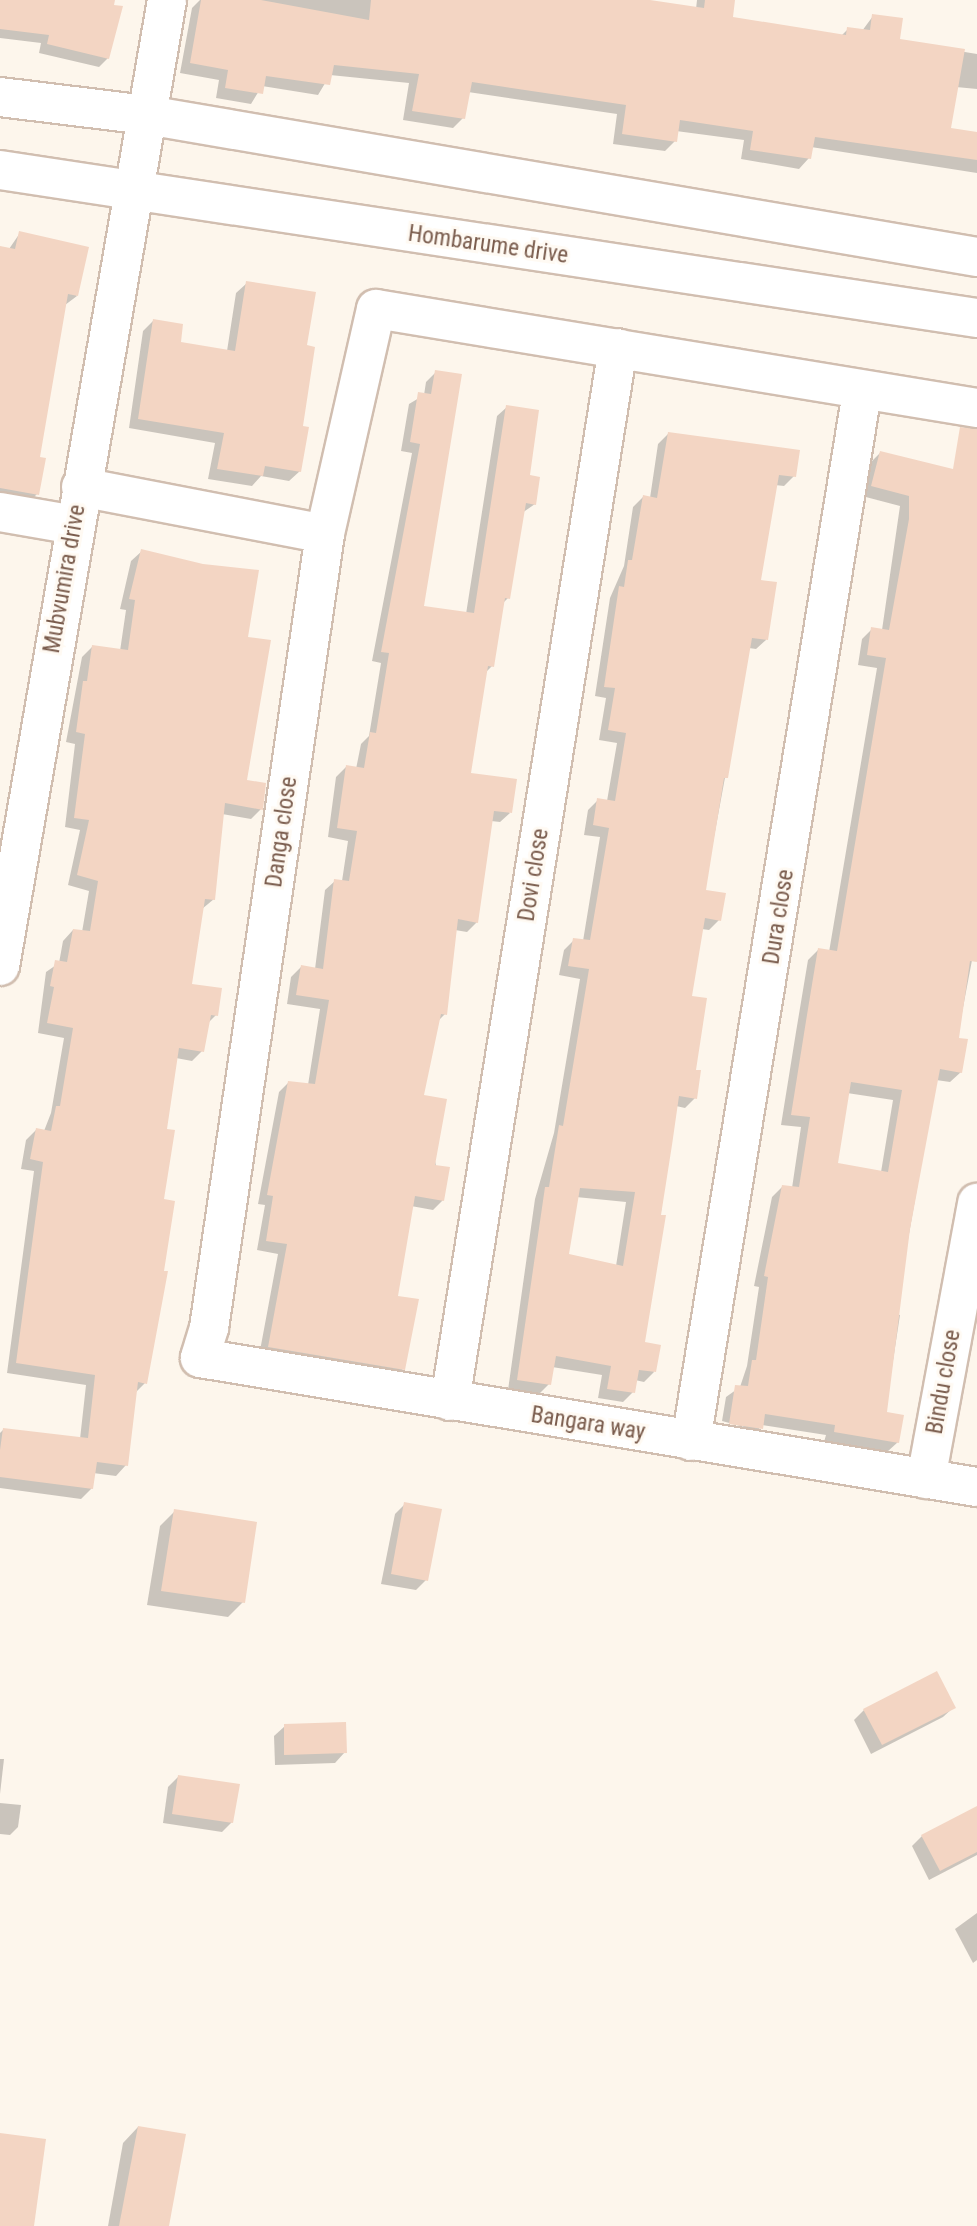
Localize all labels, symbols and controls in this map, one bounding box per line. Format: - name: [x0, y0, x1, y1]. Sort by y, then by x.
- street label: Hombarume drive: [406, 220, 570, 270]
- street label: Mubvumira drive: [38, 503, 92, 655]
- street label: Danga close: [261, 775, 303, 889]
- street label: Dovi close: [513, 827, 555, 923]
- street label: Dura close: [758, 868, 800, 966]
- street label: Bindu close: [921, 1328, 967, 1436]
- street label: Bangara way: [529, 1401, 647, 1447]

